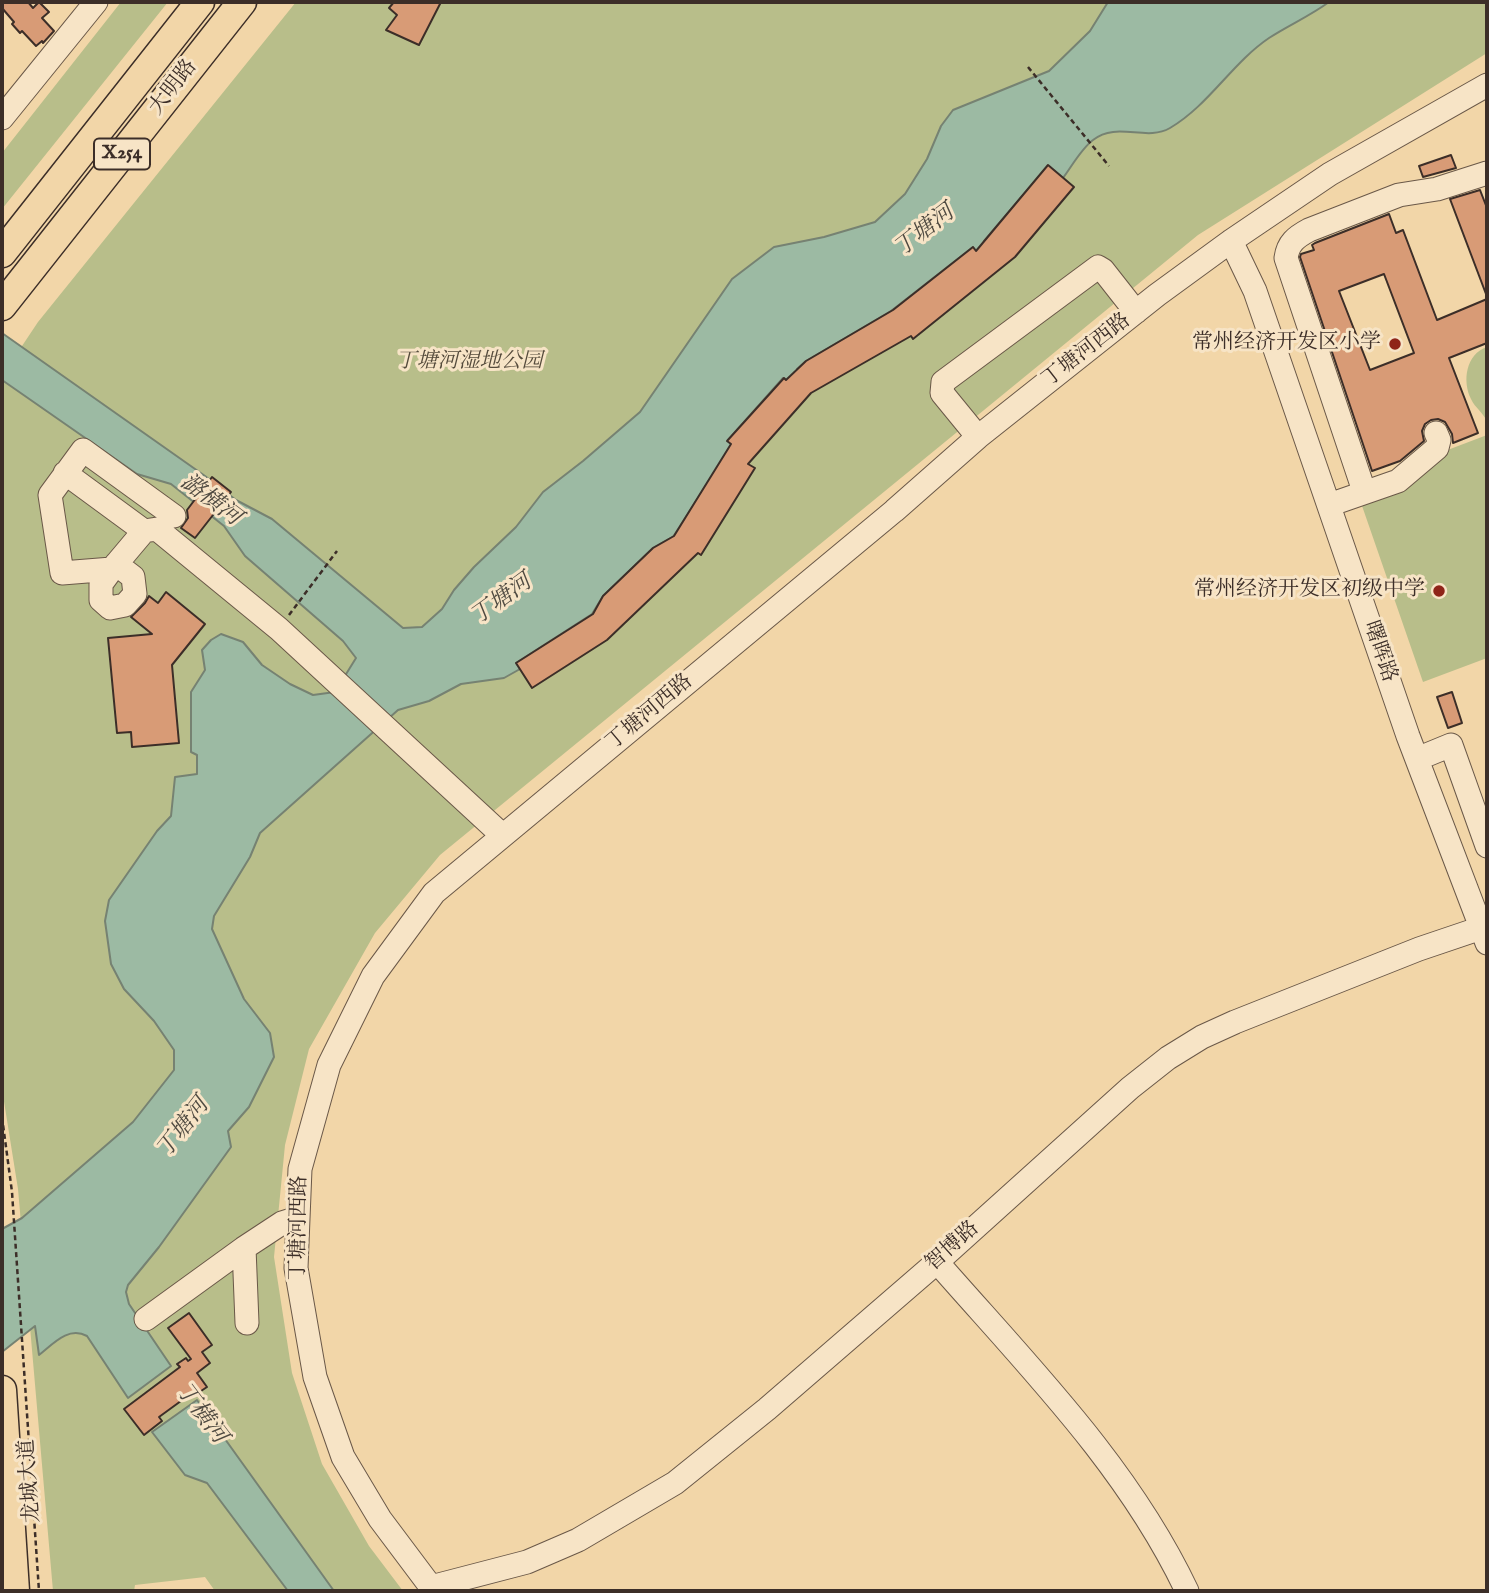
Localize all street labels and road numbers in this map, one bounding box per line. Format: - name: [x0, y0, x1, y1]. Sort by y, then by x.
- street label: 大明路: [145, 55, 203, 121]
- road number: X254: [94, 138, 150, 170]
- street label: 丁塘河西路: [1038, 309, 1136, 393]
- street label: 曙晖路: [1357, 618, 1401, 686]
- street label: 丁塘河西路: [602, 670, 698, 756]
- street label: 丁塘河西路: [286, 1175, 314, 1281]
- street label: 智博路: [921, 1217, 985, 1277]
- street label: 龙城大道: [16, 1438, 46, 1524]

